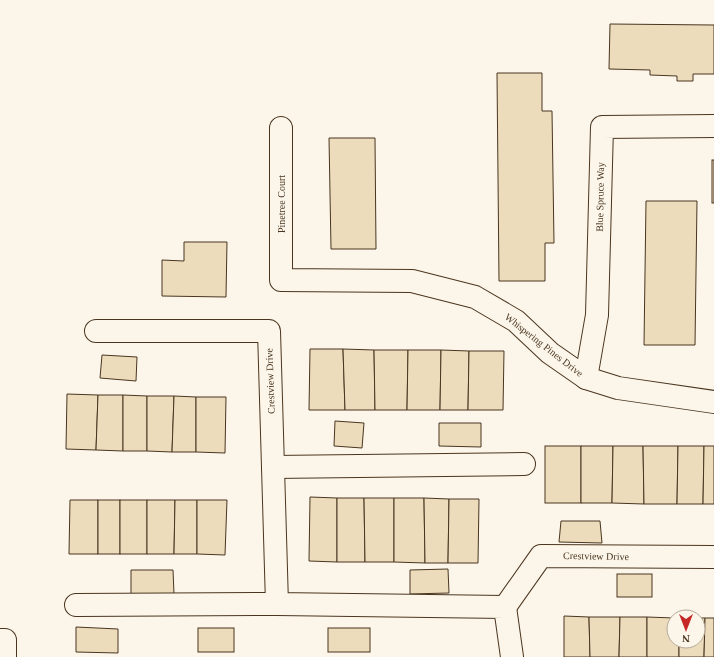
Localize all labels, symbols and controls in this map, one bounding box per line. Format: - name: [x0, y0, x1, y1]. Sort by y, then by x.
- street label: Blue Spruce Way: [594, 162, 606, 232]
- street label: Pinetree Court: [276, 175, 287, 233]
- street label: Whispering Pines Drive: [503, 311, 586, 379]
- street label: Crestview Drive: [263, 347, 277, 414]
- street label: Crestview Drive: [563, 550, 630, 562]
- north arrow: [666, 609, 706, 649]
- text: N: [682, 633, 690, 645]

